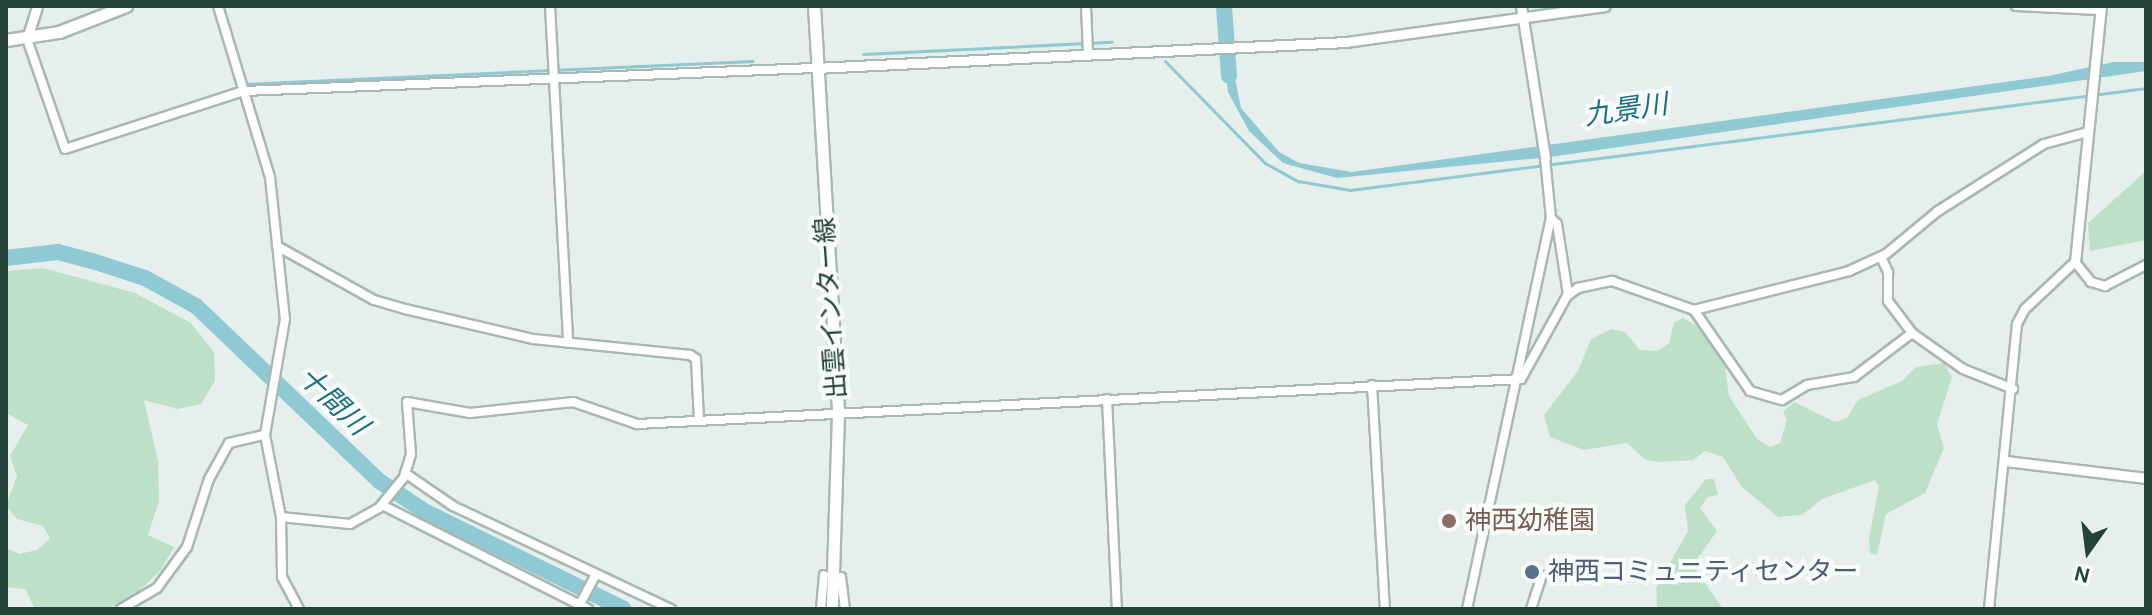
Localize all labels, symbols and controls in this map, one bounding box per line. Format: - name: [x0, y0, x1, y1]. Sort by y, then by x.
- water label: 九景川: [1582, 88, 1670, 132]
- street label: 出雲インター線: [809, 216, 853, 400]
- water label: 十間川: [291, 360, 375, 442]
- place label: 神西幼稚園: [1465, 505, 1595, 537]
- north arrow: [2048, 511, 2128, 591]
- marker: 神西幼稚園: [1440, 512, 1458, 530]
- place label: 神西コミュニティセンター: [1548, 556, 1860, 588]
- text: N: [2071, 560, 2093, 589]
- marker: 神西コミュニティセンター: [1523, 563, 1541, 581]

